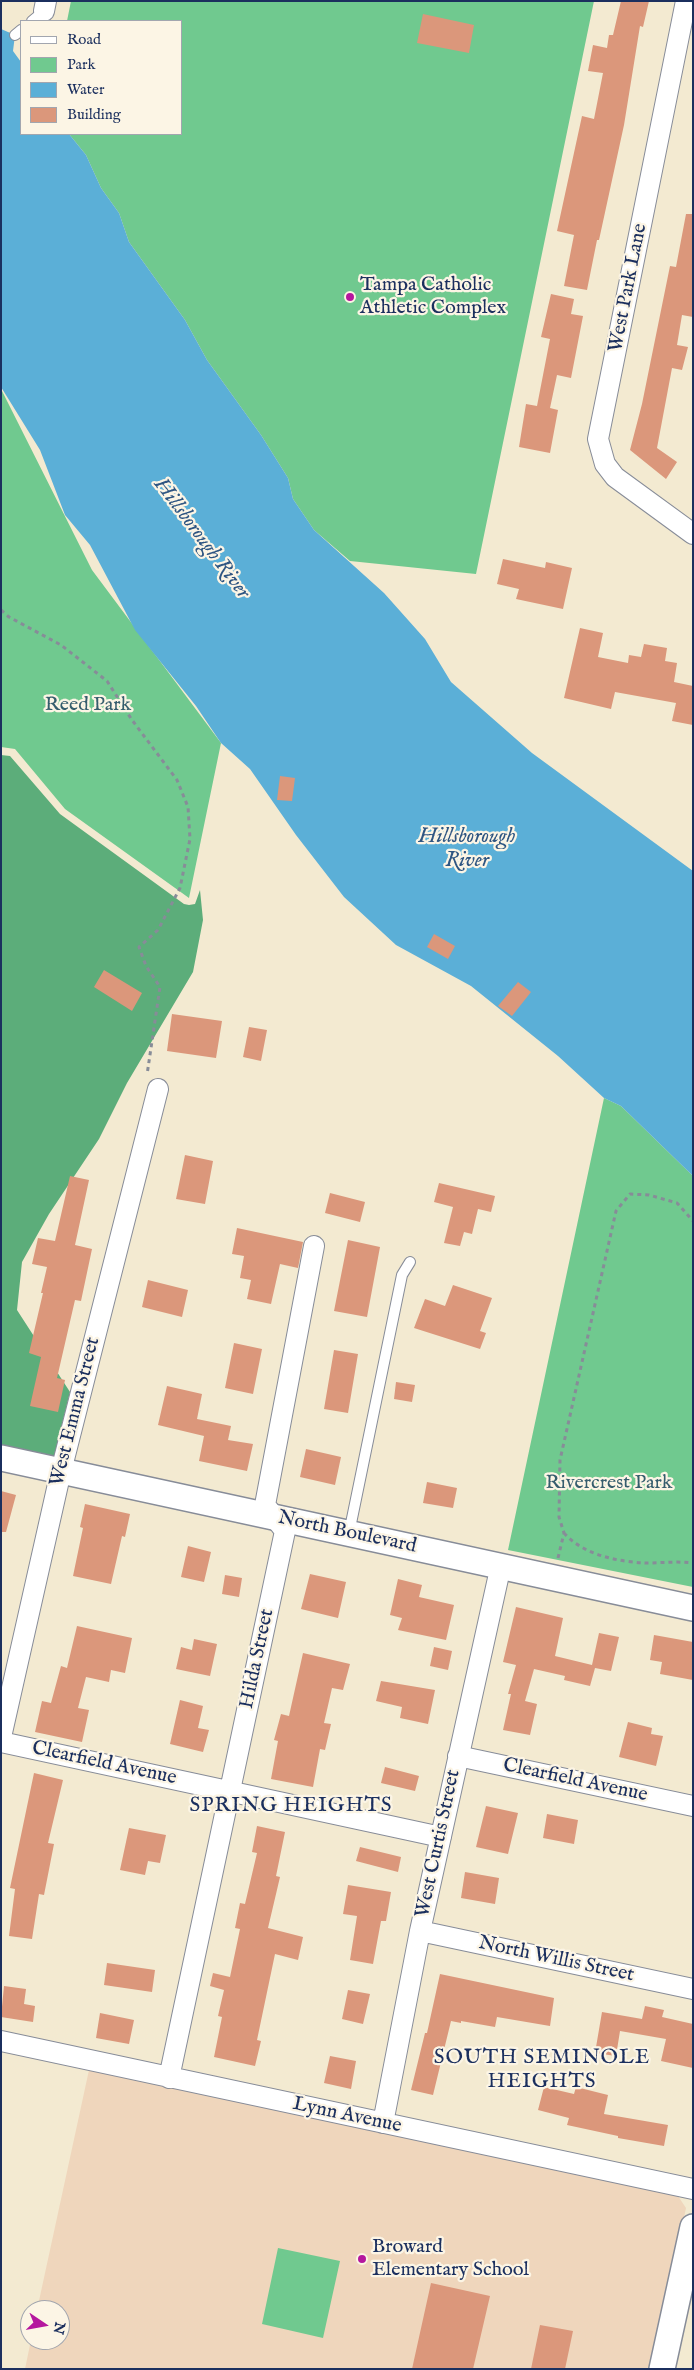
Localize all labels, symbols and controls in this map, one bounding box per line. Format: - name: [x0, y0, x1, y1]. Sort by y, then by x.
- legend: [20, 20, 182, 135]
- text: Road: [67, 30, 101, 49]
- text: Park: [67, 55, 96, 74]
- text: Water: [67, 80, 104, 99]
- text: Building: [67, 105, 121, 124]
- street label: West Park Lane: [605, 222, 653, 354]
- place label: Tampa Catholic Athletic Complex: [360, 274, 506, 321]
- marker: Tampa Catholic Athletic Complex: [344, 291, 356, 303]
- water label: Hillsborough River: [147, 474, 255, 604]
- park label: Reed Park: [45, 694, 131, 718]
- water label: Hillsborough River: [419, 825, 515, 875]
- street label: West Emma Street: [46, 1335, 106, 1489]
- park label: Rivercrest Park: [545, 1472, 673, 1496]
- street label: North Boulevard: [276, 1507, 418, 1559]
- street label: Hilda Street: [236, 1607, 280, 1711]
- street label: Clearfield Avenue: [30, 1737, 178, 1791]
- street label: Clearfield Avenue: [501, 1754, 649, 1808]
- street label: West Curtis Street: [412, 1768, 466, 1920]
- district label: SPRING HEIGHTS: [188, 1794, 394, 1820]
- street label: North Willis Street: [476, 1932, 636, 1988]
- district label: SOUTH SEMINOLE HEIGHTS: [432, 2046, 652, 2096]
- street label: Lynn Avenue: [290, 2093, 404, 2139]
- place label: Broward Elementary School: [372, 2236, 529, 2283]
- marker: Broward Elementary School: [356, 2253, 368, 2265]
- north arrow: [20, 2300, 70, 2350]
- text: N: [49, 2320, 69, 2336]

